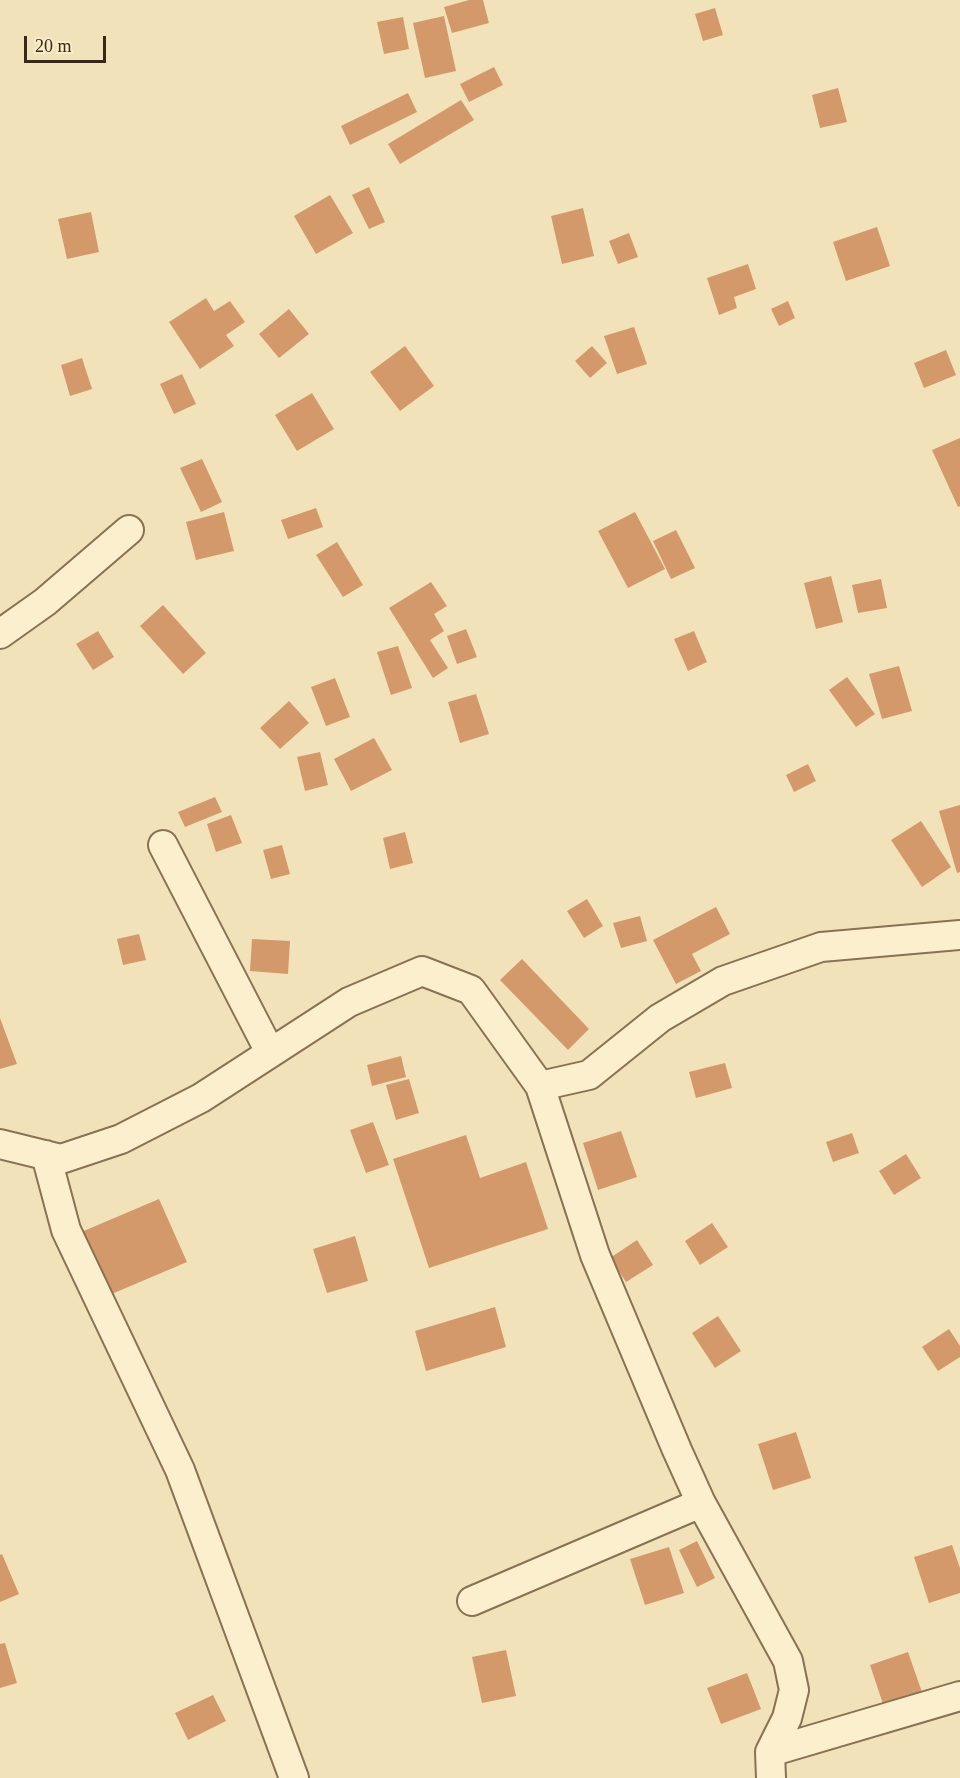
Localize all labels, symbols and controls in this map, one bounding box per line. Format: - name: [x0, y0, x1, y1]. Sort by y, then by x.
- scale bar: [27, 24, 110, 62]
- text: 20 m: [35, 36, 72, 56]

